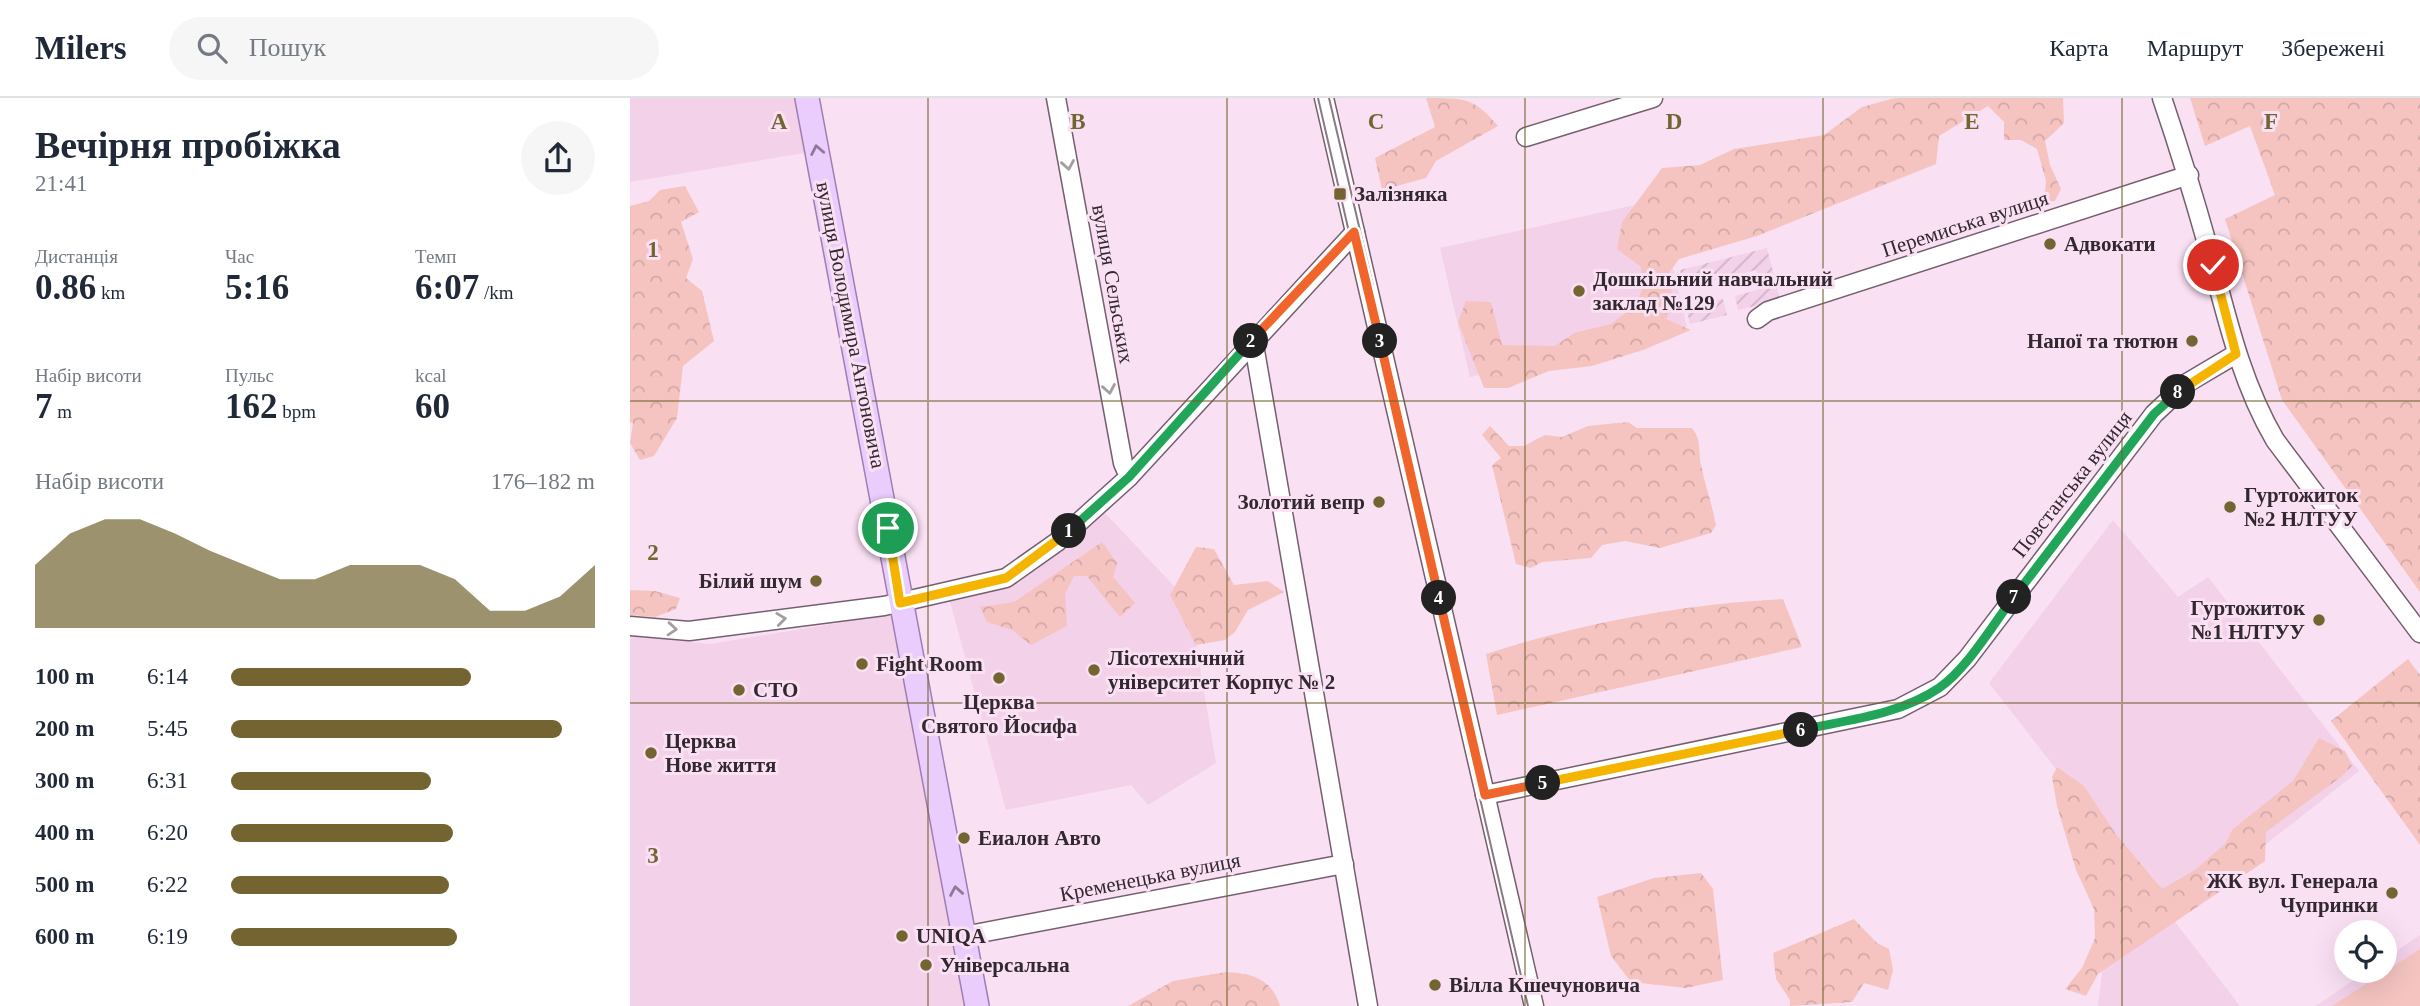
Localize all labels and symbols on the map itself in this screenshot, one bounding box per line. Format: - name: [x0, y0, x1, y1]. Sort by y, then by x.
- text: A: [771, 109, 788, 134]
- text: B: [1070, 109, 1086, 134]
- text: C: [1368, 109, 1384, 134]
- text: D: [1666, 109, 1682, 134]
- text: E: [1964, 109, 1980, 134]
- text: F: [2264, 109, 2278, 134]
- one-way arrow: [811, 144, 826, 156]
- one-way arrow: [1060, 159, 1075, 171]
- street label: вулиця Володимира Антоновича: [811, 180, 891, 471]
- place label: Залізняка: [1354, 182, 1448, 206]
- marker: Залізняка: [1332, 186, 1348, 202]
- street label: Перемиська вулиця: [1879, 186, 2052, 262]
- street label: вулиця Сельських: [1087, 203, 1139, 366]
- place label: Адвокати: [2064, 232, 2156, 256]
- pin: [2183, 235, 2243, 295]
- marker: Адвокати: [2042, 236, 2058, 252]
- text: 1: [647, 237, 659, 262]
- place label: Дошкільний навчальний заклад №129: [1593, 267, 1833, 315]
- marker: Дошкільний навчальний заклад №129: [1571, 283, 1587, 299]
- pin: 2: [1234, 324, 1268, 358]
- pin: 3: [1362, 324, 1398, 358]
- place label: Напої та тютюн: [2027, 329, 2178, 353]
- marker: Напої та тютюн: [2184, 333, 2200, 349]
- pin: 8: [2160, 374, 2196, 410]
- one-way arrow: [1101, 383, 1116, 395]
- street label: Повстанська вулиця: [2007, 406, 2137, 562]
- place label: Гуртожиток №2 НЛТУУ: [2244, 483, 2359, 531]
- place label: Золотий вепр: [1237, 490, 1365, 514]
- marker: Золотий вепр: [1371, 494, 1387, 510]
- pin: [858, 498, 918, 558]
- marker: Гуртожиток №2 НЛТУУ: [2222, 499, 2238, 515]
- pin: 1: [1052, 514, 1087, 548]
- text: 2: [647, 540, 659, 565]
- place label: Білий шум: [699, 569, 802, 593]
- marker: Білий шум: [808, 573, 824, 589]
- pin: 4: [1422, 580, 1456, 616]
- pin: 7: [1996, 580, 2032, 614]
- place label: Гуртожиток №1 НЛТУУ: [2191, 596, 2306, 644]
- one-way arrow: [775, 611, 787, 626]
- marker: Гуртожиток №1 НЛТУУ: [2311, 612, 2327, 628]
- one-way arrow: [667, 622, 678, 637]
- place label: Лісотехнічний університет Корпус № 2: [1108, 646, 1335, 694]
- place label: Fight Room: [876, 652, 983, 676]
- marker: Fight Room: [854, 656, 870, 672]
- marker: Лісотехнічний університет Корпус № 2: [1086, 662, 1102, 678]
- marker: Церква Святого Йосифа: [991, 670, 1007, 686]
- place label: СТО: [753, 678, 798, 702]
- marker: СТО: [731, 682, 747, 698]
- place label: Церква Святого Йосифа: [921, 690, 1078, 738]
- pin: 6: [1784, 712, 1818, 748]
- place label: Церква Нове життя: [665, 729, 776, 777]
- marker: Церква Нове життя: [643, 745, 659, 761]
- pin: 5: [1525, 766, 1560, 800]
- place label: Еиалон Авто: [978, 826, 1101, 850]
- marker: Еиалон Авто: [956, 830, 972, 846]
- text: 3: [647, 843, 659, 868]
- street label: Кременецька вулиця: [1058, 848, 1243, 906]
- place label: ЖК вул. Генерала Чупринки: [2207, 869, 2378, 917]
- one-way arrow: [949, 885, 964, 897]
- marker: ЖК вул. Генерала Чупринки: [2384, 885, 2400, 901]
- place label: UNIQA: [916, 924, 987, 948]
- marker: UNIQA: [894, 928, 910, 944]
- place label: Універсальна: [940, 953, 1070, 977]
- marker: Універсальна: [918, 957, 934, 973]
- place label: Вілла Кшечуновича: [1449, 973, 1641, 997]
- marker: Вілла Кшечуновича: [1427, 977, 1443, 993]

